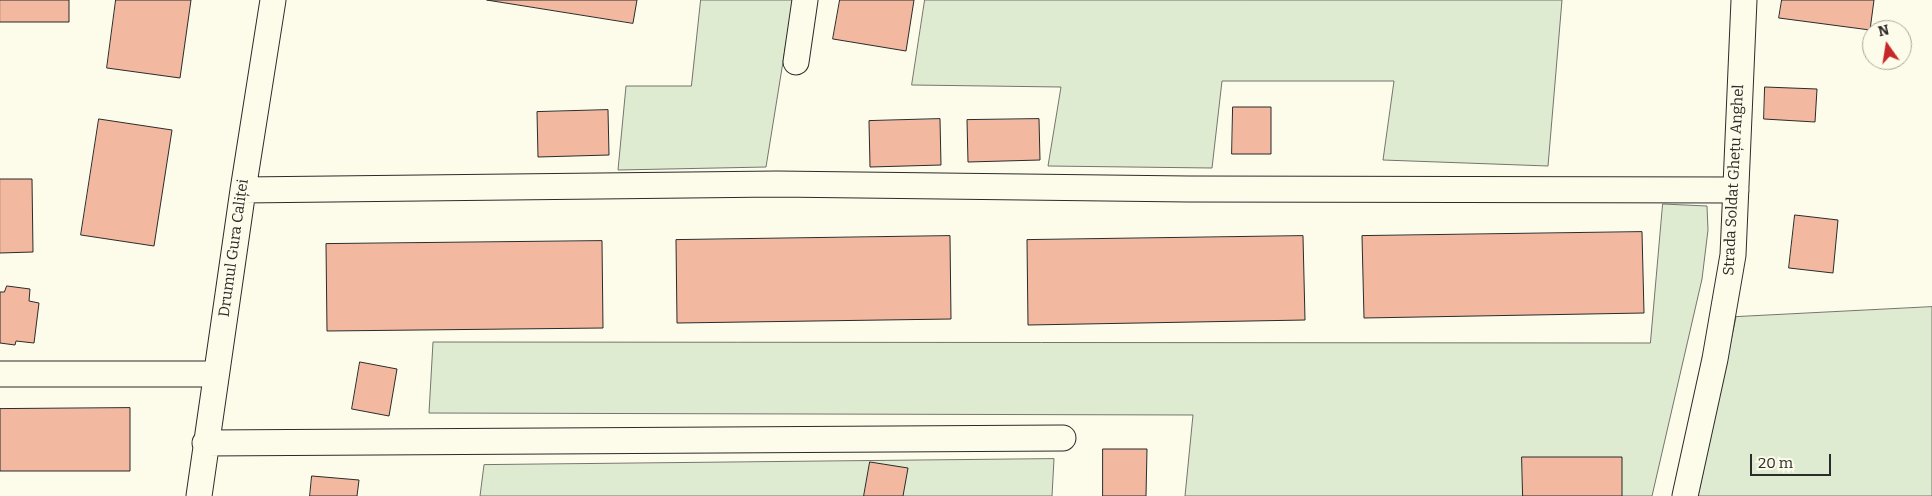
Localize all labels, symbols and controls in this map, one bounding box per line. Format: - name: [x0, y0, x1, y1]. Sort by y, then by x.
- north arrow: [1862, 20, 1912, 70]
- text: N: [1877, 21, 1891, 40]
- street label: Strada Soldat Ghețu Anghel: [1720, 84, 1748, 276]
- street label: Drumul Gura Caliței: [215, 178, 253, 318]
- scale bar: [1752, 444, 1833, 476]
- text: 20 m: [1758, 454, 1793, 472]

